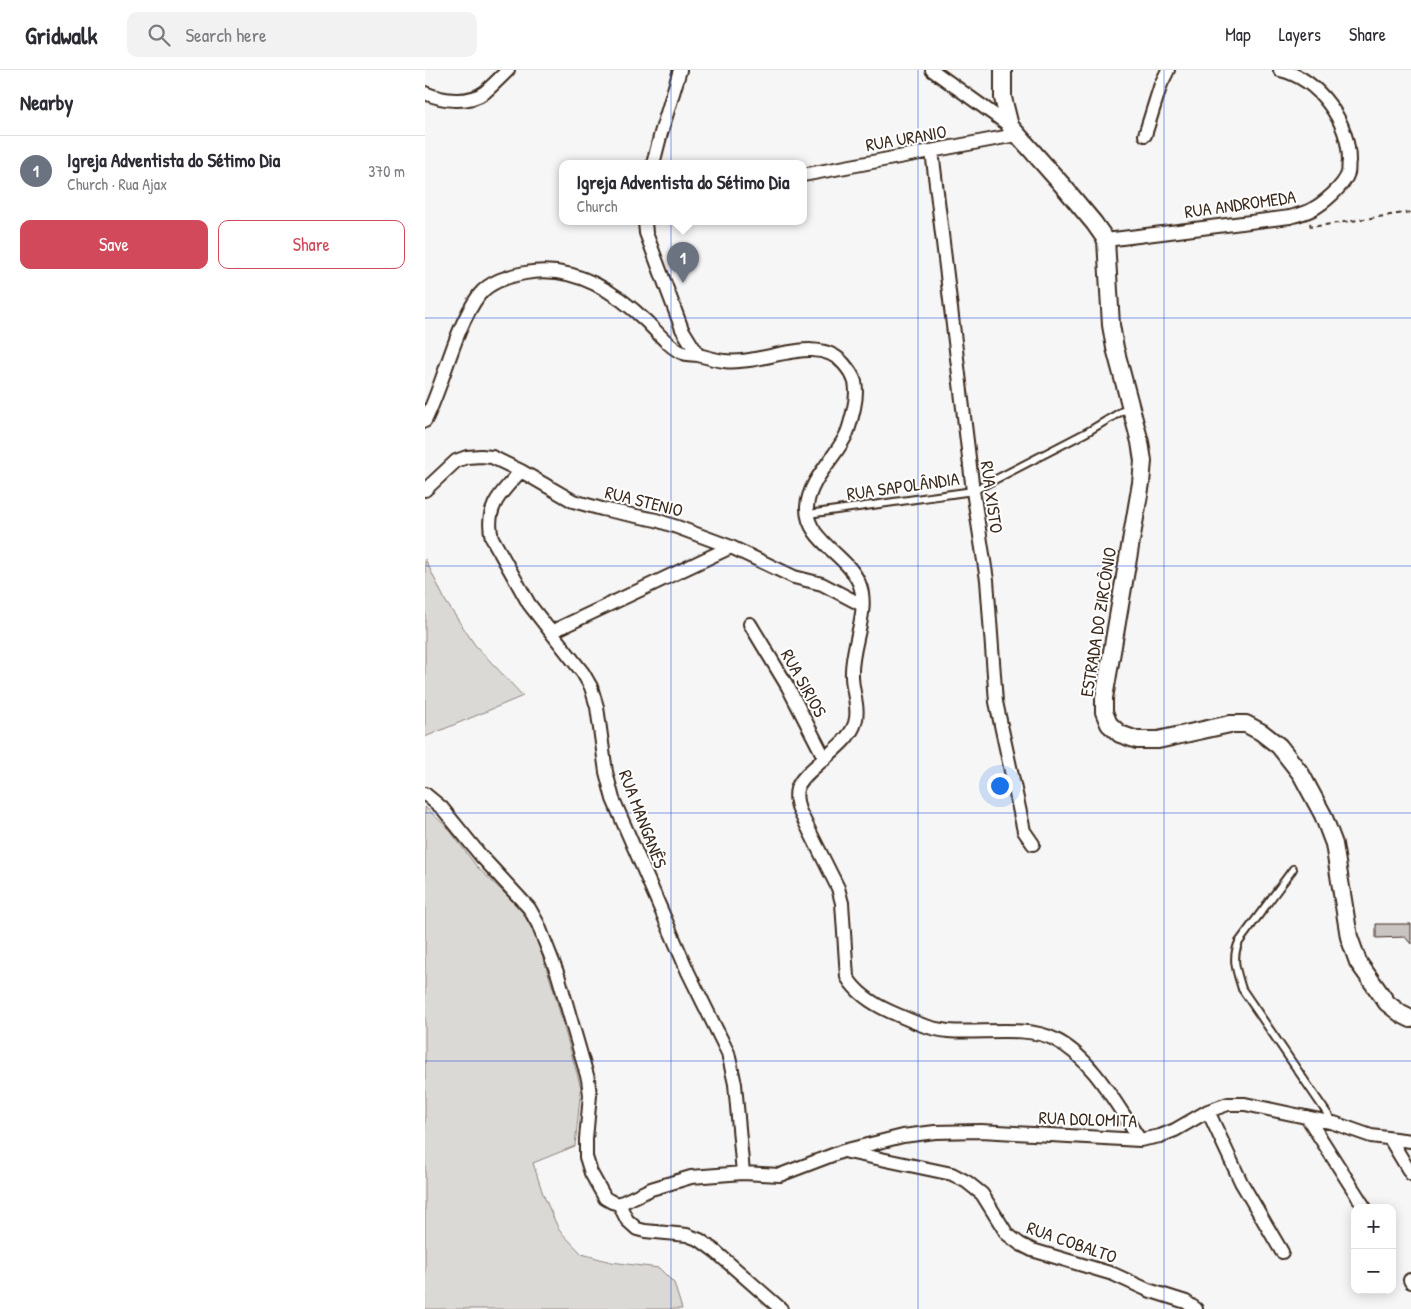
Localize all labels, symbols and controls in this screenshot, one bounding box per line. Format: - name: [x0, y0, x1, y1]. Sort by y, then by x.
- search box: [127, 12, 477, 57]
- text: Gridwalk: [25, 19, 97, 51]
- icon: search: [145, 21, 173, 49]
- text: Search here: [185, 22, 267, 48]
- text: Map: [1225, 22, 1251, 47]
- text: Layers: [1279, 22, 1321, 47]
- text: Share: [1349, 22, 1386, 47]
- text: Nearby: [20, 88, 73, 117]
- street label: RUA URANIO: [864, 119, 948, 157]
- text: Igreja Adventista do Sétimo Dia: [67, 147, 280, 173]
- text: 1: [33, 160, 39, 182]
- text: 370 m: [368, 160, 405, 182]
- popup: [559, 160, 807, 225]
- text: Igreja Adventista do Sétimo Dia: [576, 169, 790, 195]
- text: Church · Rua Ajax: [67, 173, 167, 195]
- street label: RUA ANDROMEDA: [1183, 184, 1297, 224]
- text: Church: [576, 195, 617, 217]
- button: Save: [20, 220, 208, 269]
- button: Share: [218, 220, 405, 269]
- pin: 1: [667, 242, 699, 283]
- street label: RUA XISTO: [975, 459, 1009, 535]
- street label: RUA SAPOLÂNDIA: [845, 466, 961, 506]
- street label: RUA STENIO: [602, 479, 686, 523]
- street label: ESTRADA DO ZIRCÔNIO: [1074, 545, 1122, 699]
- street label: RUA SIRIOS: [775, 645, 833, 721]
- street label: RUA MANGANÊS: [613, 766, 673, 872]
- your location: [987, 773, 1013, 799]
- street label: RUA DOLOMITA: [1038, 1105, 1138, 1133]
- map controls: [1351, 1204, 1396, 1294]
- button: +: [1351, 1204, 1396, 1249]
- street label: RUA COBALTO: [1024, 1215, 1120, 1269]
- button: −: [1351, 1249, 1396, 1294]

